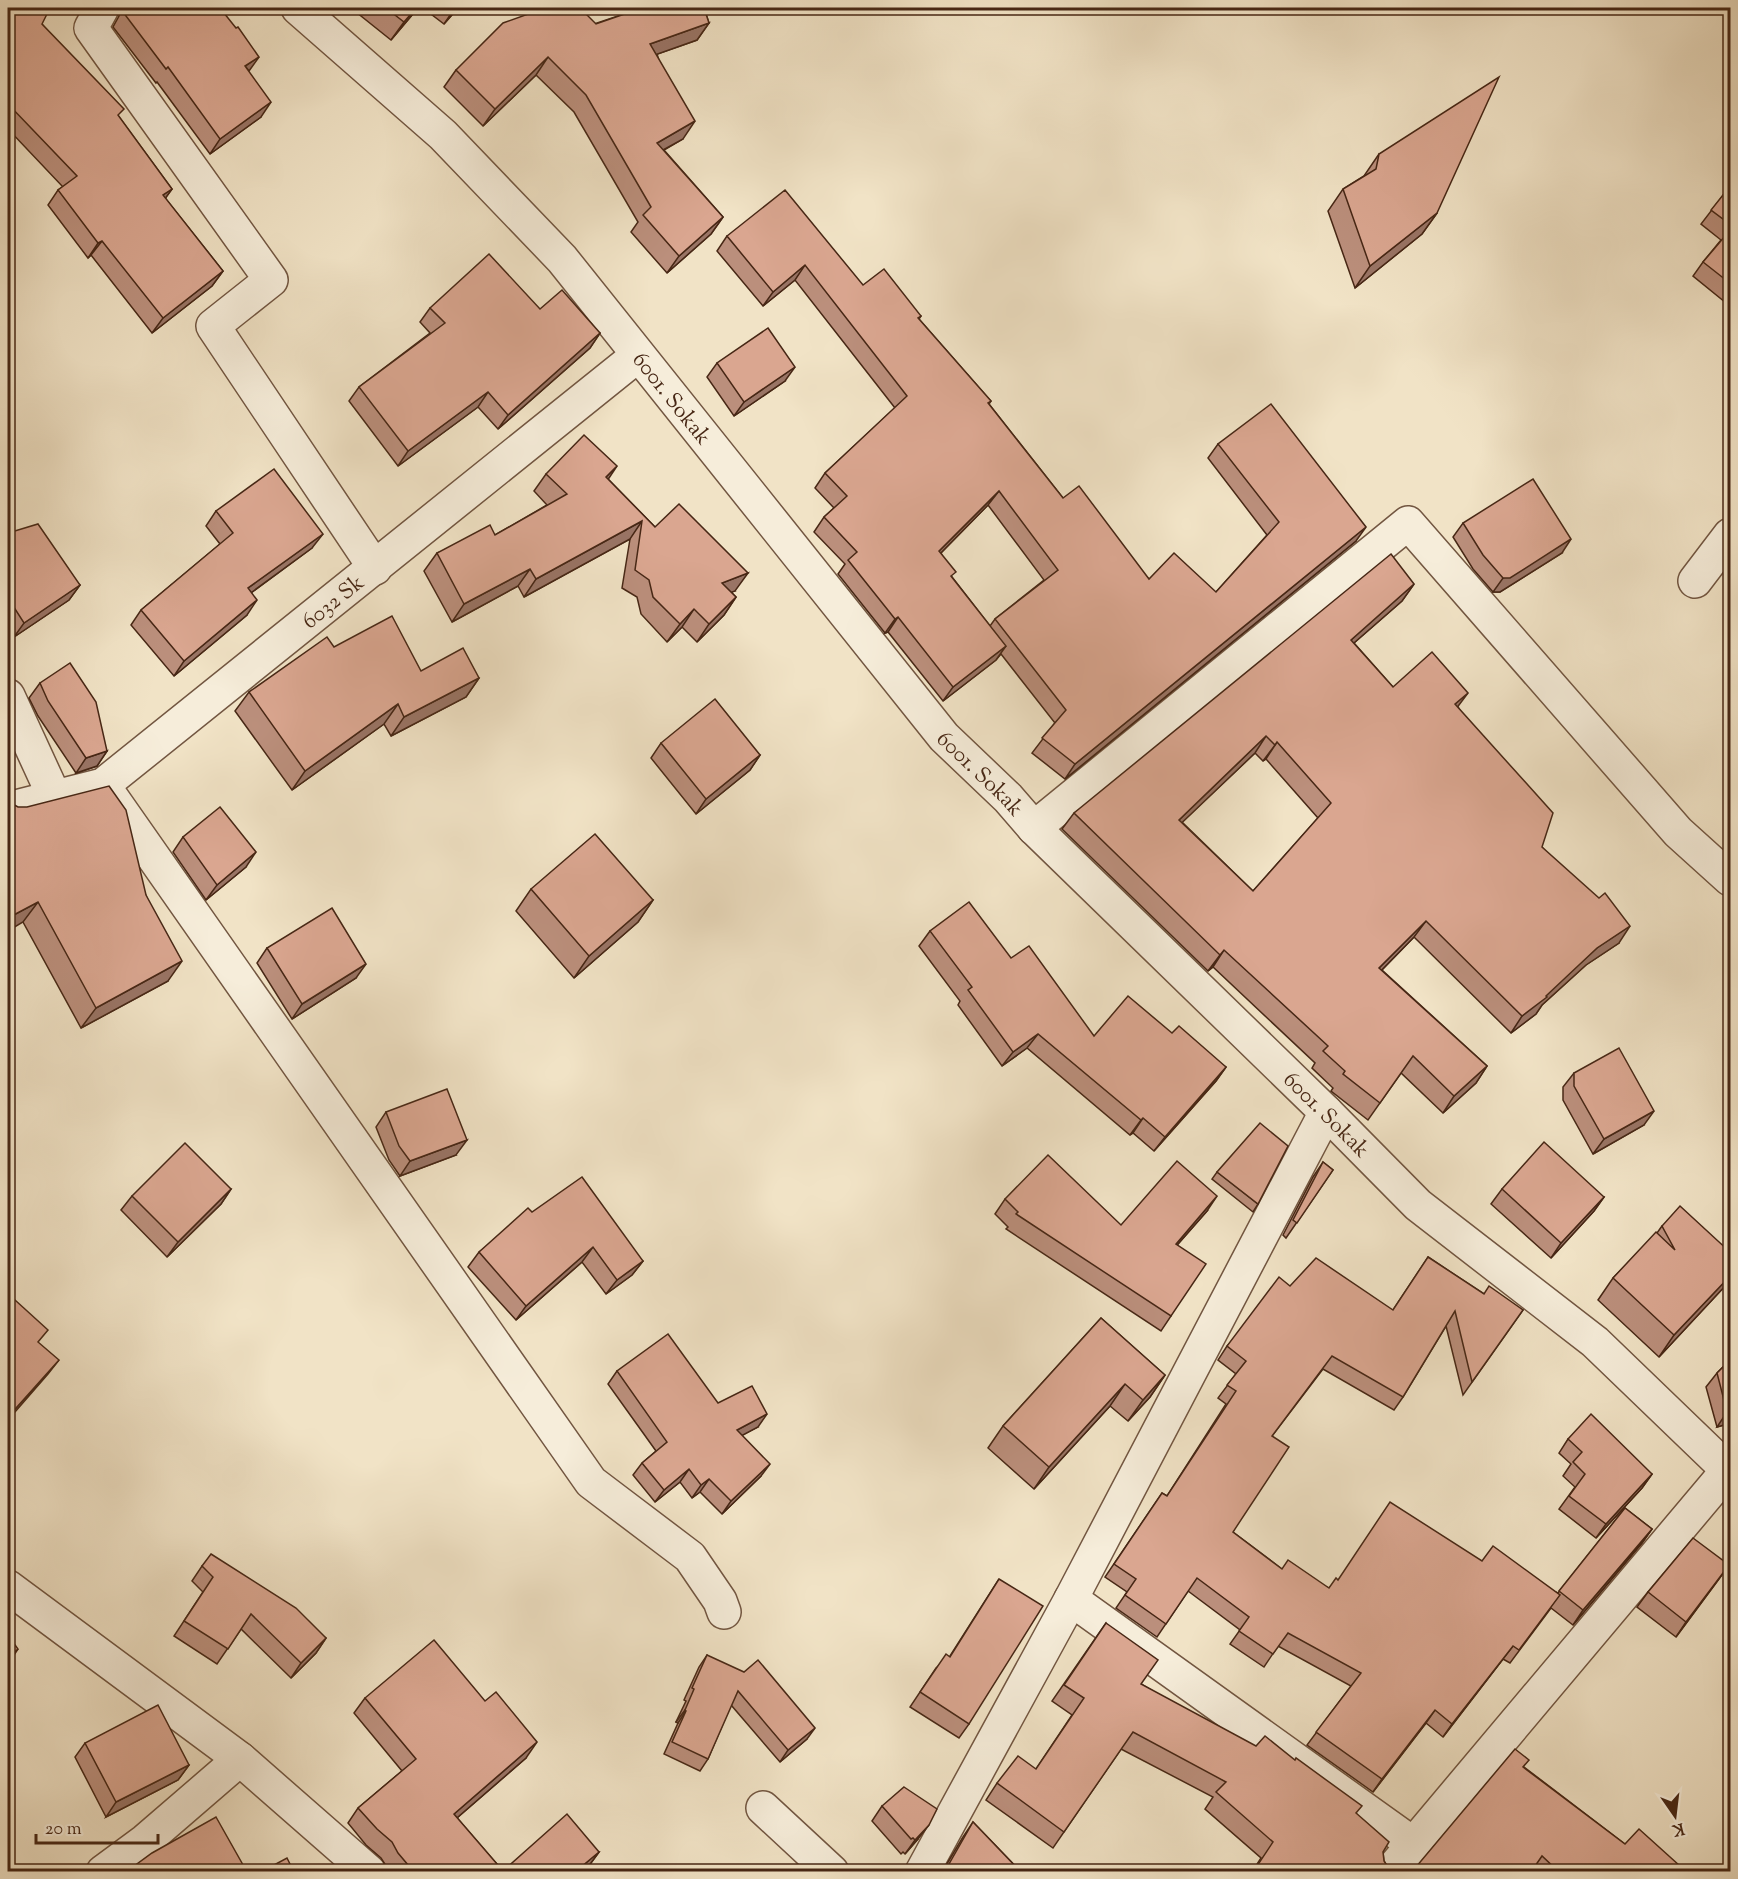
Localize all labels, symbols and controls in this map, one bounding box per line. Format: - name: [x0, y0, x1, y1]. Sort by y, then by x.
- street label: 6001. Sokak: [623, 346, 718, 453]
- street label: 6032 Sk: [296, 568, 372, 638]
- street label: 6001. Sokak: [928, 725, 1030, 824]
- street label: 6001. Sokak: [1274, 1065, 1376, 1166]
- north arrow: [1645, 1786, 1705, 1846]
- scale bar: [36, 1807, 158, 1845]
- text: K: [1669, 1816, 1686, 1841]
- text: 20 m: [45, 1817, 82, 1843]

